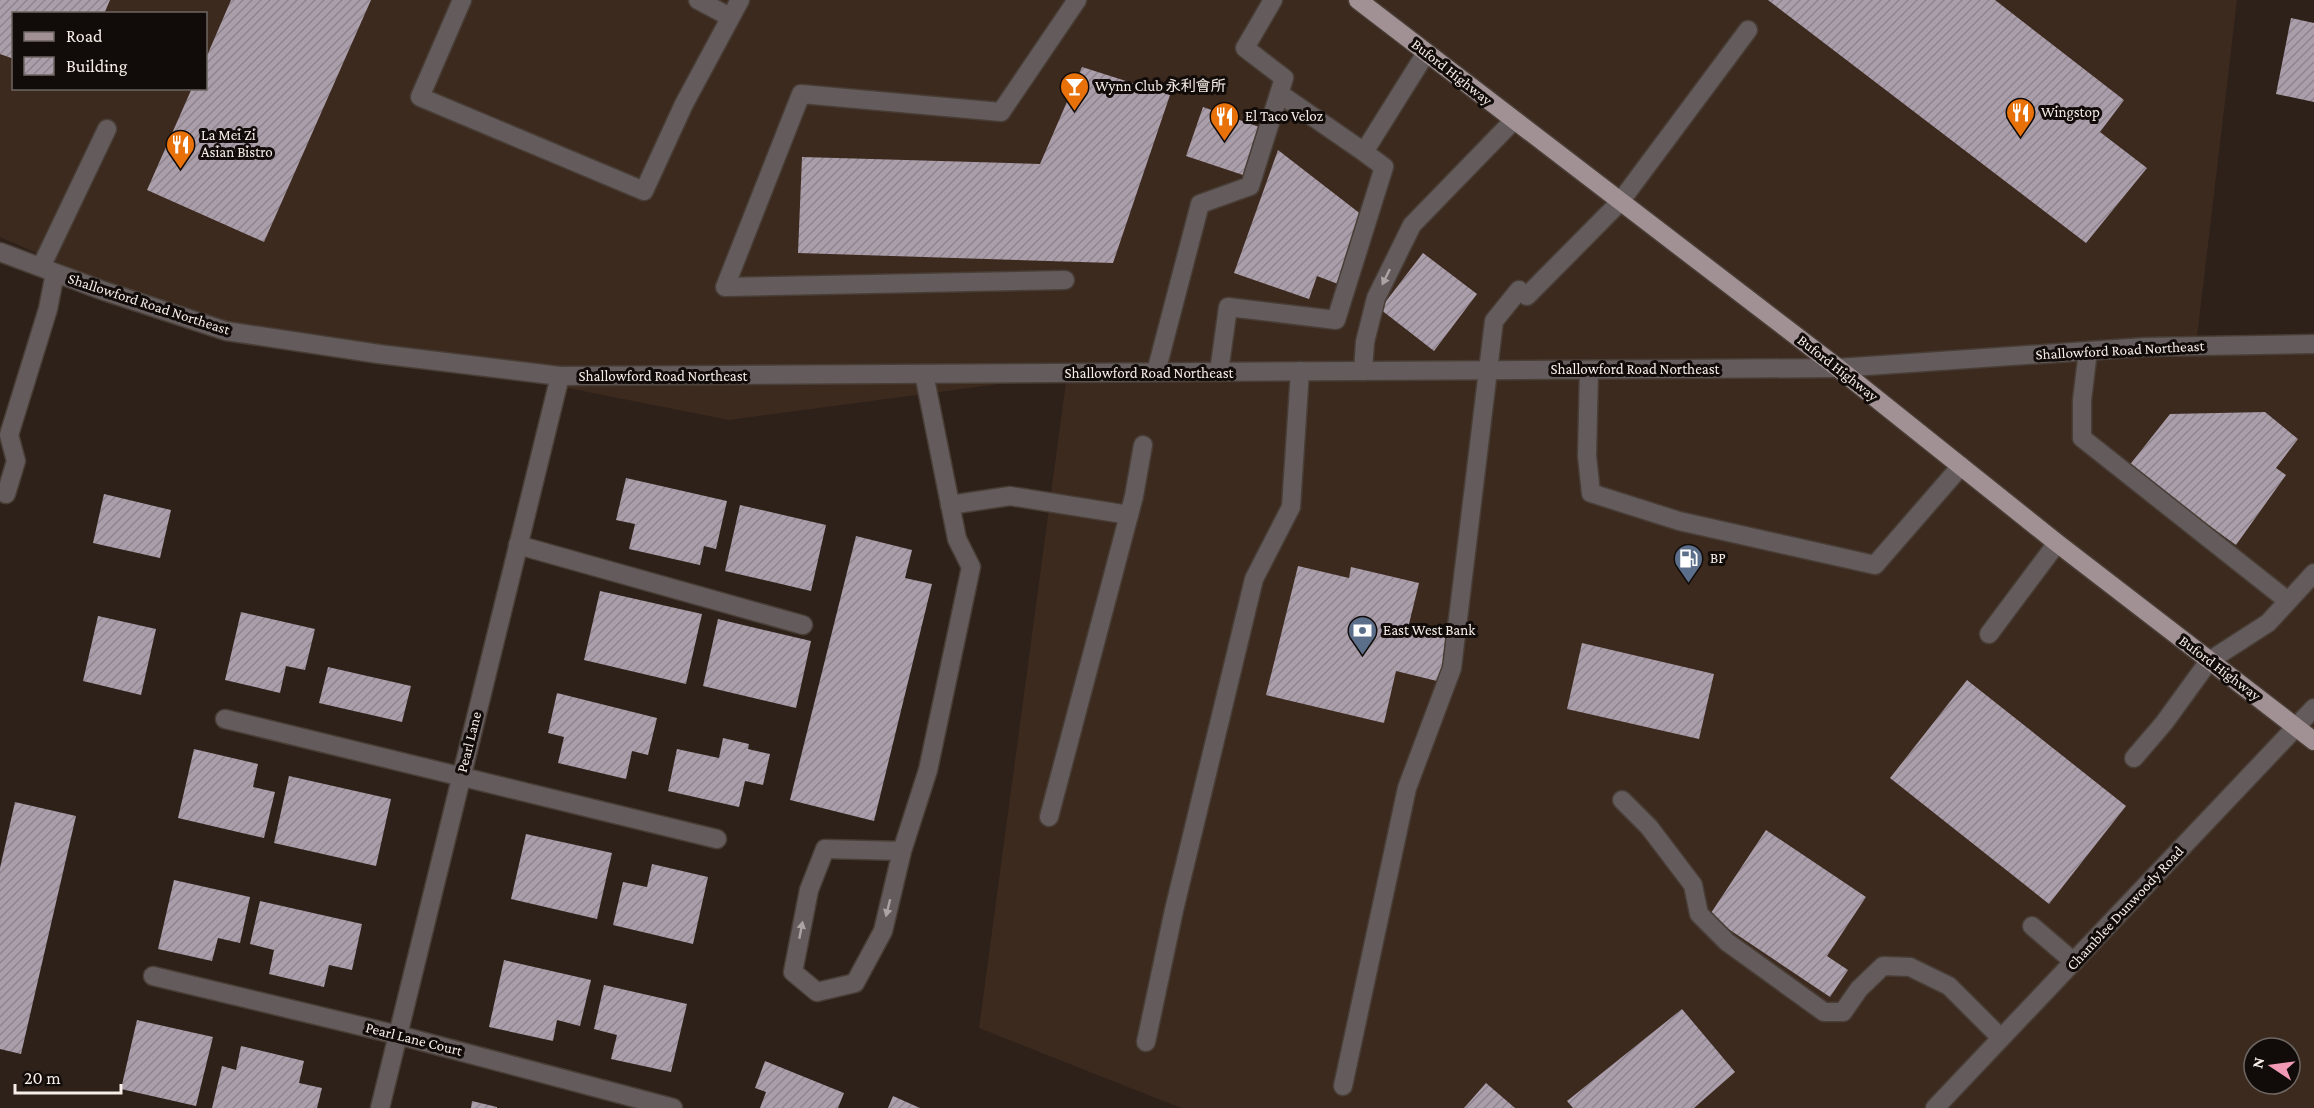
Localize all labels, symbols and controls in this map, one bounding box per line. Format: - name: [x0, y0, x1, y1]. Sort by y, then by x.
- legend: [12, 12, 207, 90]
- text: Road: [66, 26, 103, 46]
- street label: Buford Highway: [1408, 36, 1495, 109]
- text: Building: [66, 56, 128, 76]
- bar icon: Wynn Club 永利會所: [1058, 70, 1090, 112]
- place label: Wynn Club 永利會所: [1095, 78, 1226, 95]
- restaurant icon: Wingstop: [2004, 96, 2036, 138]
- restaurant icon: El Taco Veloz: [1208, 100, 1240, 142]
- place label: Wingstop: [2041, 104, 2100, 121]
- place label: El Taco Veloz: [1245, 108, 1323, 124]
- place label: La Mei Zi Asian Bistro: [201, 127, 273, 160]
- restaurant icon: La Mei Zi Asian Bistro: [164, 128, 196, 170]
- one-way arrow: [1381, 269, 1391, 286]
- street label: Shallowford Road Northeast: [66, 270, 233, 338]
- street label: Buford Highway: [1794, 332, 1881, 405]
- street label: Shallowford Road Northeast: [2035, 338, 2206, 362]
- street label: Shallowford Road Northeast: [1550, 361, 1721, 377]
- street label: Shallowford Road Northeast: [1064, 365, 1235, 381]
- street label: Shallowford Road Northeast: [578, 368, 749, 384]
- fuel station icon: BP: [1673, 542, 1705, 584]
- place label: BP: [1710, 550, 1726, 566]
- bank icon: East West Bank: [1346, 614, 1378, 656]
- place label: East West Bank: [1383, 622, 1476, 638]
- street label: Buford Highway: [2176, 632, 2264, 705]
- street label: Pearl Lane: [454, 710, 484, 774]
- street label: Chamblee Dunwoody Road: [2063, 843, 2187, 974]
- one-way arrow: [883, 899, 893, 917]
- one-way arrow: [797, 921, 806, 940]
- street label: Pearl Lane Court: [364, 1019, 465, 1059]
- north arrow: [2242, 1036, 2302, 1096]
- text: N: [2248, 1055, 2267, 1070]
- scale bar: [15, 1057, 122, 1095]
- text: 20 m: [24, 1068, 61, 1088]

